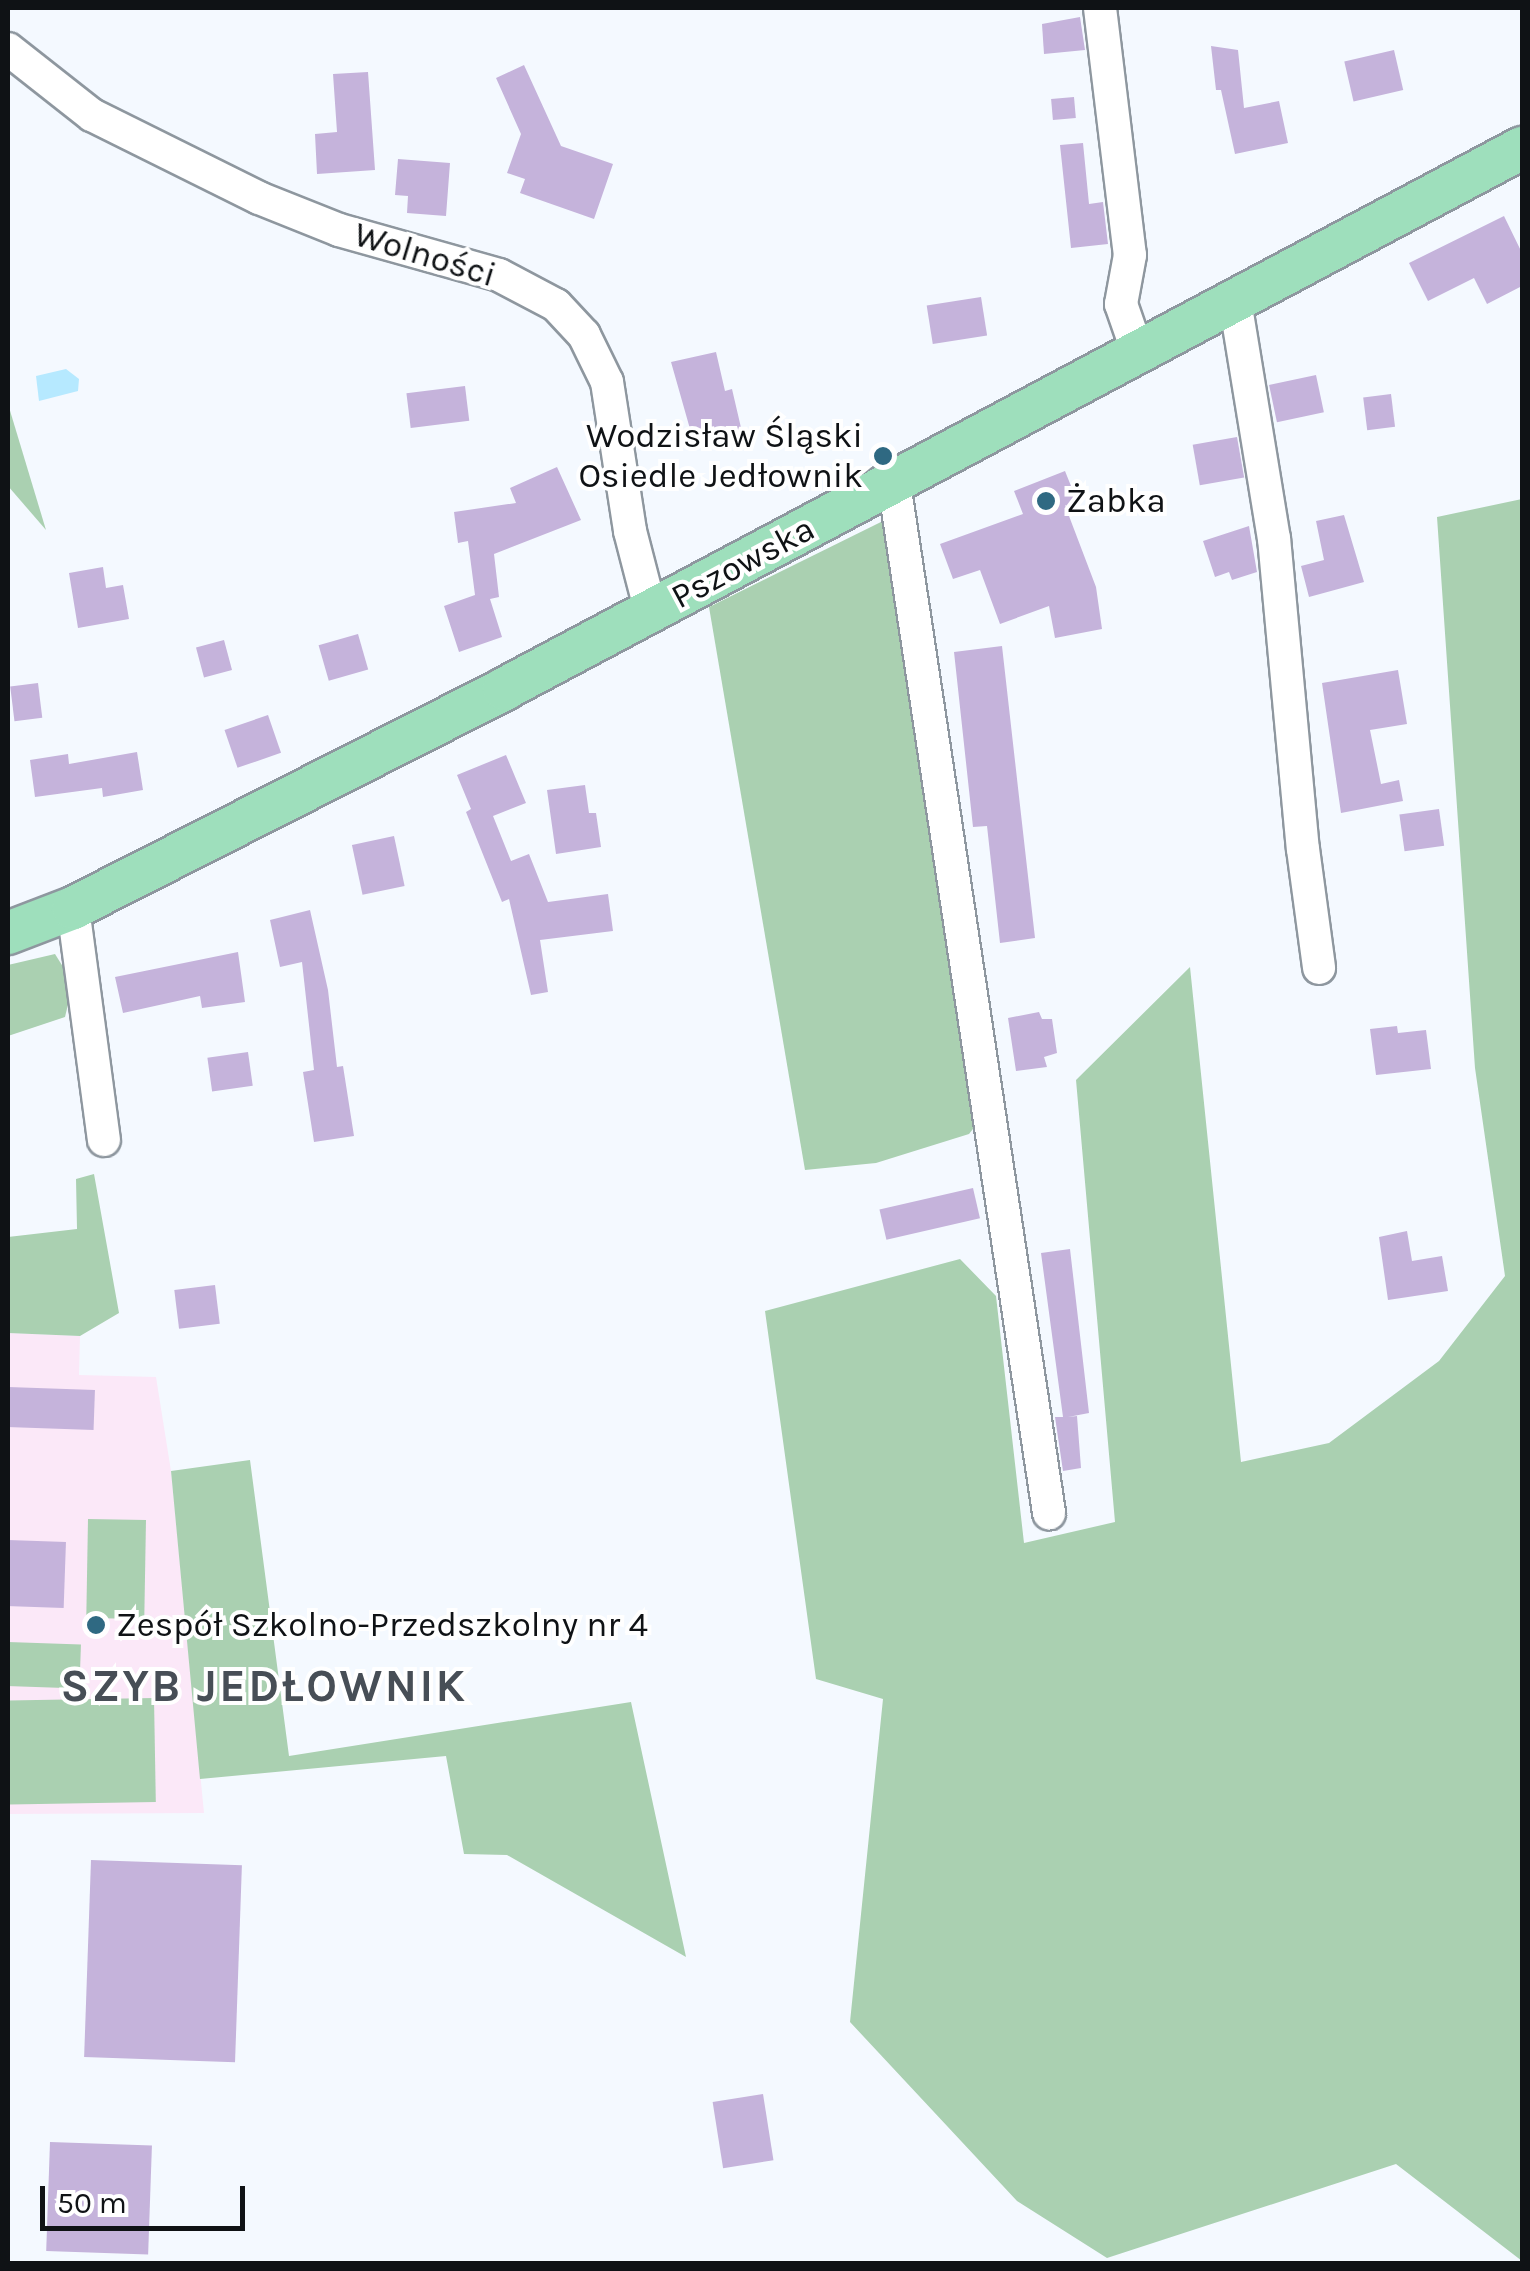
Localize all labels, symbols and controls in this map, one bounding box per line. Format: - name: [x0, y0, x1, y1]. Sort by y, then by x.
- street label: Wolności: [349, 214, 501, 296]
- place label: Wodzisław Śląski Osiedle Jedłownik: [578, 415, 863, 497]
- marker: Wodzisław Śląski Osiedle Jedłownik: [872, 445, 894, 467]
- place label: Żabka: [1066, 480, 1166, 522]
- marker: Żabka: [1035, 490, 1057, 512]
- street label: Pszowska: [664, 508, 822, 618]
- place label: Zespół Szkolno-Przedszkolny nr 4: [116, 1604, 648, 1646]
- marker: Zespół Szkolno-Przedszkolny nr 4: [85, 1614, 107, 1636]
- district label: SZYB JEDŁOWNIK: [60, 1660, 468, 1714]
- scale bar: [45, 2166, 250, 2228]
- text: 50 m: [57, 2185, 127, 2221]

